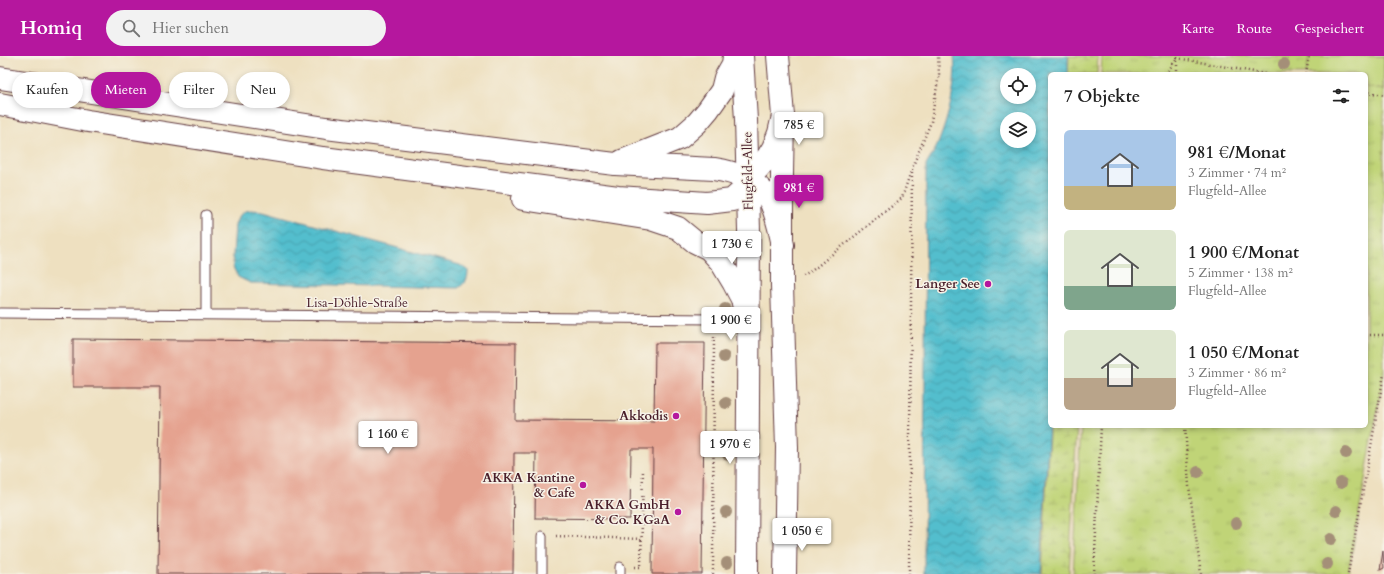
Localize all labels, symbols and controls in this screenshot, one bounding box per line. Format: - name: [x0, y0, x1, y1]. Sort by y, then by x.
- search box: [106, 10, 386, 46]
- text: Homiq: [20, 15, 82, 41]
- icon: search: [120, 17, 142, 39]
- text: Hier suchen: [152, 18, 229, 38]
- text: Karte: [1182, 19, 1214, 38]
- text: Route: [1236, 19, 1272, 38]
- text: Gespeichert: [1294, 19, 1364, 38]
- map controls: [1000, 68, 1036, 148]
- button: locate: [1000, 68, 1036, 104]
- chip: Kaufen: [12, 72, 83, 108]
- chip: Mieten: [91, 72, 161, 108]
- chip: Filter: [169, 72, 228, 108]
- chip: Neu: [236, 72, 290, 108]
- text: 7 Objekte: [1064, 85, 1140, 108]
- icon: filters: [1330, 85, 1352, 107]
- pin: 785 €: [771, 112, 827, 146]
- button: layers: [1000, 112, 1036, 148]
- text: 785 €: [783, 116, 815, 134]
- street label: Flugfeld-Allee: [738, 131, 758, 211]
- text: 981 €/Monat: [1188, 141, 1286, 164]
- icon: home: [1096, 146, 1144, 194]
- text: 3 Zimmer · 74 m²: [1188, 164, 1286, 182]
- pin: 981 €: [771, 175, 827, 209]
- text: 981 €: [783, 179, 815, 197]
- text: Flugfeld-Allee: [1188, 182, 1267, 200]
- pin: 1 730 €: [695, 231, 769, 265]
- text: 1 730 €: [711, 235, 753, 253]
- text: 1 900 €/Monat: [1188, 241, 1299, 264]
- icon: home: [1096, 246, 1144, 294]
- text: 5 Zimmer · 138 m²: [1188, 264, 1293, 282]
- place label: Langer See: [915, 275, 980, 293]
- marker: Langer See: [983, 279, 993, 289]
- text: Flugfeld-Allee: [1188, 282, 1267, 300]
- street label: Lisa-Döhle-Straße: [306, 294, 408, 312]
- pin: 1 900 €: [694, 307, 768, 341]
- text: 1 900 €: [710, 311, 752, 329]
- text: 1 050 €/Monat: [1188, 341, 1299, 364]
- icon: home: [1096, 346, 1144, 394]
- text: 3 Zimmer · 86 m²: [1188, 364, 1286, 382]
- text: Flugfeld-Allee: [1188, 382, 1267, 400]
- place label: Akkodis: [619, 407, 668, 425]
- marker: Akkodis: [671, 411, 681, 421]
- pin: 1 160 €: [351, 421, 425, 455]
- text: 1 160 €: [367, 425, 409, 443]
- pin: 1 970 €: [693, 431, 767, 465]
- text: 1 970 €: [709, 435, 751, 453]
- place label: AKKA Kantine & Cafe: [482, 469, 575, 502]
- marker: AKKA Kantine & Cafe: [578, 480, 588, 490]
- place label: AKKA GmbH & Co. KGaA: [584, 496, 671, 529]
- marker: AKKA GmbH & Co. KGaA: [673, 507, 683, 517]
- pin: 1 050 €: [765, 518, 839, 552]
- text: 1 050 €: [781, 522, 823, 540]

